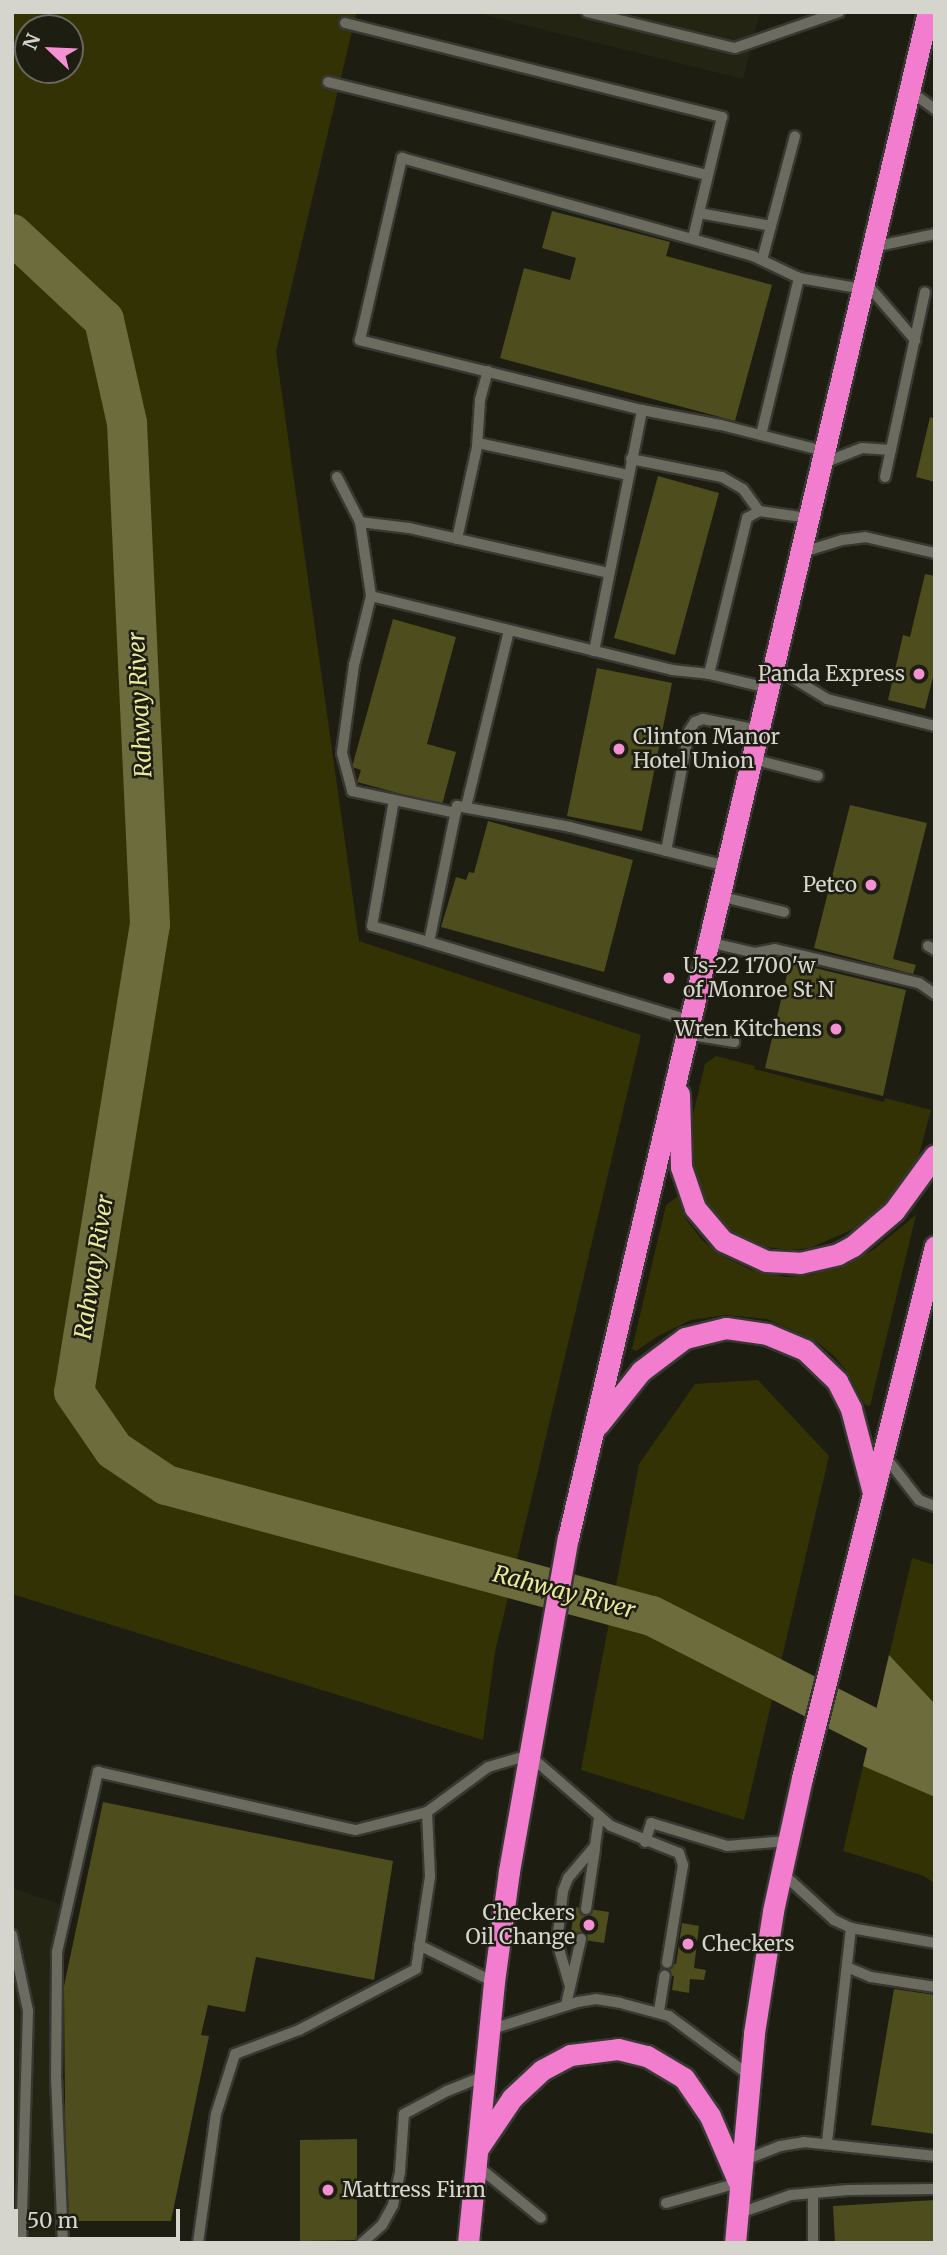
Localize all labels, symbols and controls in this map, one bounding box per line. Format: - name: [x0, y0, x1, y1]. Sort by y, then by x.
- north arrow: [14, 14, 84, 84]
- text: N: [18, 30, 45, 53]
- water label: Rahway River: [122, 632, 158, 778]
- place label: Panda Express: [758, 661, 905, 687]
- marker: Panda Express: [911, 666, 927, 682]
- place label: Clinton Manor Hotel Union: [633, 724, 780, 774]
- marker: Clinton Manor Hotel Union: [611, 741, 627, 757]
- place label: Petco: [802, 872, 857, 898]
- marker: Petco: [863, 877, 879, 893]
- place label: Us-22 1700'w of Monroe St N: [683, 953, 834, 1003]
- marker: Us-22 1700'w of Monroe St N: [661, 970, 677, 986]
- place label: Wren Kitchens: [674, 1016, 822, 1042]
- marker: Wren Kitchens: [828, 1021, 844, 1037]
- water label: Rahway River: [69, 1193, 119, 1341]
- water label: Rahway River: [490, 1560, 638, 1624]
- place label: Checkers Oil Change: [466, 1900, 575, 1950]
- marker: Checkers Oil Change: [581, 1917, 597, 1933]
- place label: Checkers: [702, 1931, 794, 1957]
- marker: Checkers: [680, 1936, 696, 1952]
- place label: Mattress Firm: [342, 2177, 486, 2203]
- marker: Mattress Firm: [320, 2182, 336, 2198]
- scale bar: [18, 2196, 184, 2240]
- text: 50 m: [27, 2207, 78, 2234]

